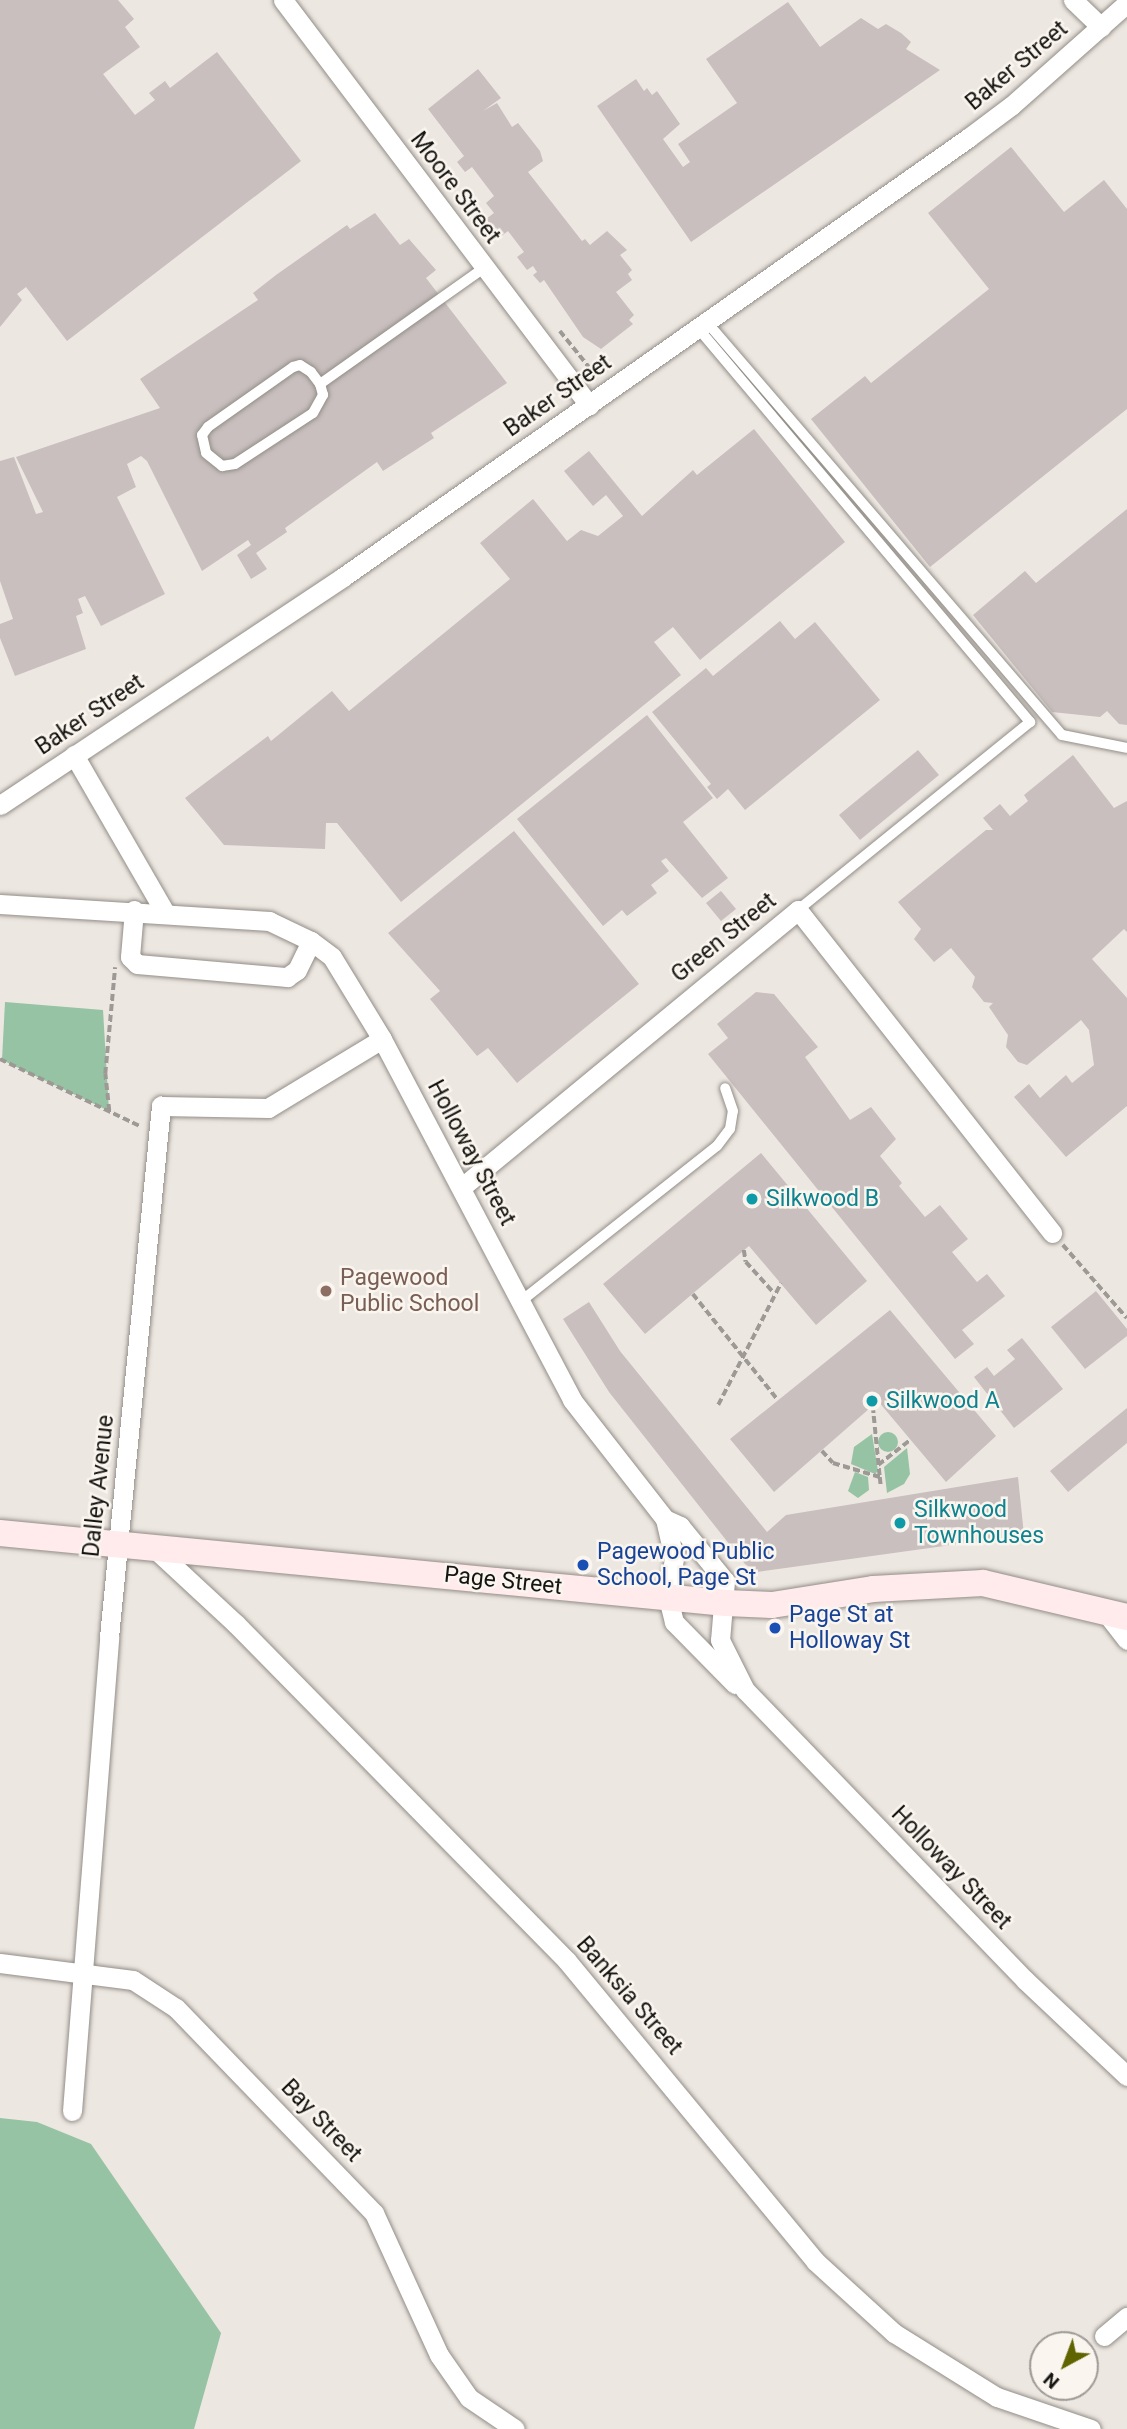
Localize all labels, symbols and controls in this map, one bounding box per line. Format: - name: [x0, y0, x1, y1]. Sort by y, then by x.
- street label: Baker Street: [960, 15, 1074, 117]
- street label: Moore Street: [404, 127, 506, 249]
- street label: Baker Street: [499, 349, 617, 443]
- street label: Baker Street: [31, 669, 149, 761]
- street label: Green Street: [666, 887, 782, 989]
- street label: Holloway Street: [421, 1076, 521, 1230]
- place label: Silkwood B: [766, 1185, 879, 1213]
- marker: Silkwood B: [744, 1191, 760, 1207]
- place label: Pagewood Public School: [340, 1264, 479, 1318]
- marker: Pagewood Public School: [318, 1283, 334, 1299]
- place label: Silkwood A: [886, 1387, 1000, 1415]
- marker: Silkwood A: [864, 1393, 880, 1409]
- street label: Dalley Avenue: [78, 1414, 120, 1558]
- place label: Silkwood Townhouses: [914, 1496, 1044, 1550]
- marker: Silkwood Townhouses: [892, 1515, 908, 1531]
- place label: Pagewood Public School, Page St: [597, 1538, 775, 1592]
- marker: Pagewood Public School, Page St: [575, 1557, 591, 1573]
- street label: Page Street: [443, 1561, 563, 1601]
- place label: Page St at Holloway St: [789, 1601, 910, 1655]
- marker: Page St at Holloway St: [767, 1620, 783, 1636]
- street label: Holloway Street: [885, 1801, 1017, 1935]
- street label: Banksia Street: [570, 1931, 688, 2061]
- street label: Bay Street: [275, 2074, 367, 2168]
- north arrow: [1029, 2331, 1099, 2401]
- text: N: [1039, 2368, 1064, 2394]

